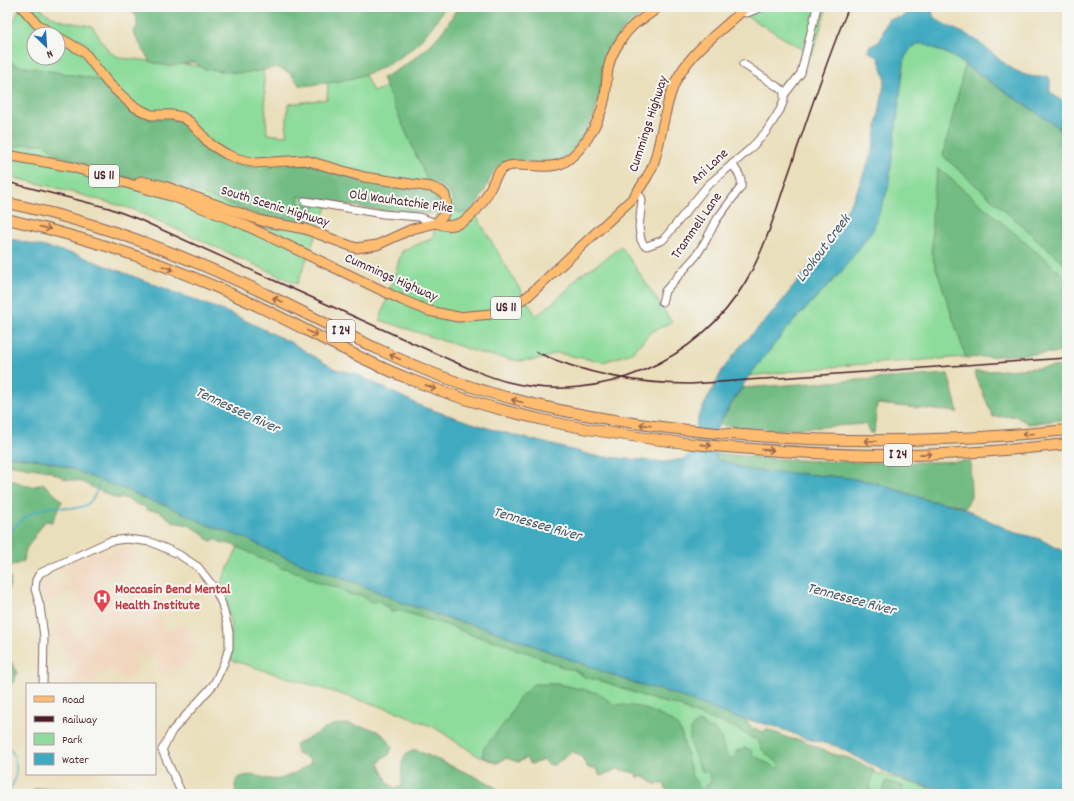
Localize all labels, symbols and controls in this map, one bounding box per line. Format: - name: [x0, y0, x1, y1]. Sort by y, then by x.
- north arrow: [26, 26, 66, 66]
- text: N: [43, 45, 55, 62]
- street label: Cummings Highway: [624, 73, 674, 175]
- street label: Ani Lane: [687, 144, 733, 190]
- road number: US 11: [89, 165, 119, 187]
- street label: South Scenic Highway: [218, 181, 332, 233]
- street label: Old Wauhatchie Pike: [348, 185, 454, 219]
- street label: Trammell Lane: [667, 189, 727, 263]
- water label: Lookout Creek: [791, 209, 858, 288]
- one-way arrow: [38, 225, 51, 232]
- street label: Cummings Highway: [341, 249, 441, 308]
- one-way arrow: [162, 265, 174, 273]
- one-way arrow: [272, 296, 284, 303]
- road number: US 11: [491, 297, 521, 319]
- road number: I 24: [327, 320, 355, 342]
- one-way arrow: [306, 330, 318, 337]
- one-way arrow: [389, 353, 401, 360]
- water label: Tennessee River: [191, 382, 284, 441]
- one-way arrow: [424, 384, 437, 391]
- one-way arrow: [511, 396, 524, 404]
- one-way arrow: [639, 421, 652, 429]
- one-way arrow: [1022, 430, 1035, 438]
- one-way arrow: [864, 437, 877, 445]
- one-way arrow: [699, 441, 712, 449]
- road number: I 24: [884, 444, 912, 466]
- one-way arrow: [761, 447, 774, 454]
- one-way arrow: [919, 450, 932, 458]
- water label: Tennessee River: [490, 502, 585, 548]
- water label: Tennessee River: [804, 578, 899, 623]
- place label: Moccasin Bend Mental Health Institute: [115, 580, 231, 616]
- hospital icon: Moccasin Bend Mental Health Institute: [92, 588, 112, 613]
- legend: [26, 683, 156, 775]
- text: Road: [62, 692, 84, 709]
- text: Railway: [62, 712, 98, 729]
- text: Park: [62, 732, 83, 749]
- text: Water: [62, 752, 89, 769]

